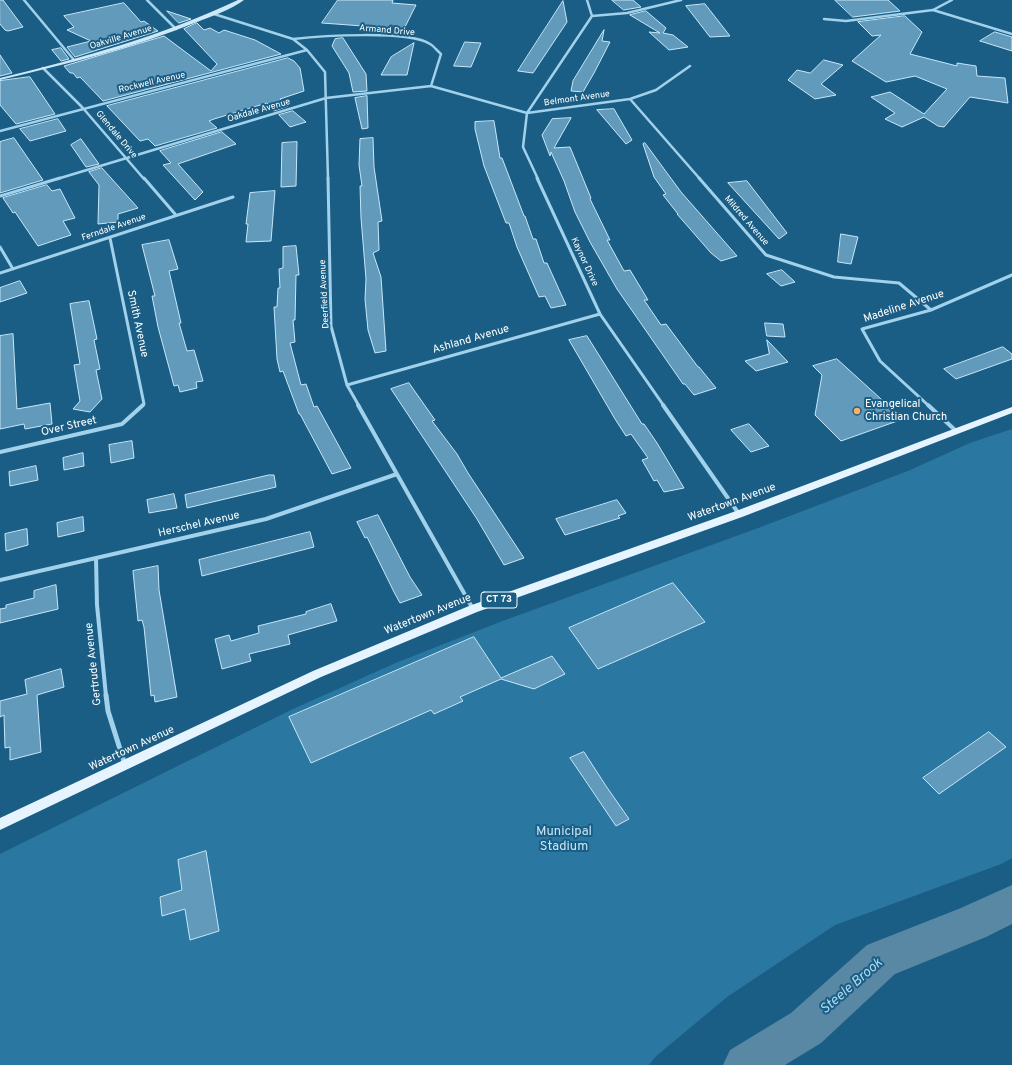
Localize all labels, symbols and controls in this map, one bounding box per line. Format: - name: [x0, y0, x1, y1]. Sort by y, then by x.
- street label: Oakville Avenue: [89, 23, 153, 53]
- street label: Armand Drive: [359, 23, 415, 39]
- street label: Rockwell Avenue: [118, 70, 186, 96]
- street label: Belmont Avenue: [543, 89, 611, 109]
- street label: Oakdale Avenue: [226, 97, 292, 125]
- street label: Glendale Drive: [93, 109, 139, 161]
- street label: Mildred Avenue: [721, 194, 771, 248]
- street label: Ferndale Avenue: [81, 212, 147, 244]
- street label: Kaynor Drive: [568, 236, 600, 288]
- street label: Deerfield Avenue: [318, 259, 332, 329]
- street label: Madeline Avenue: [862, 288, 946, 326]
- street label: Smith Avenue: [123, 289, 151, 359]
- street label: Ashland Avenue: [431, 323, 511, 357]
- place label: Evangelical Christian Church: [865, 398, 947, 424]
- marker: Evangelical Christian Church: [852, 406, 862, 416]
- street label: Over Street: [40, 414, 98, 440]
- street label: Watertown Avenue: [686, 481, 778, 525]
- street label: Herschel Avenue: [157, 509, 241, 541]
- street label: Watertown Avenue: [383, 592, 473, 638]
- road number: CT 73: [481, 592, 517, 608]
- street label: Gertrude Avenue: [83, 622, 105, 706]
- street label: Watertown Avenue: [87, 723, 177, 775]
- park label: Municipal Stadium: [536, 824, 592, 855]
- water label: Steele Brook: [817, 955, 887, 1019]

